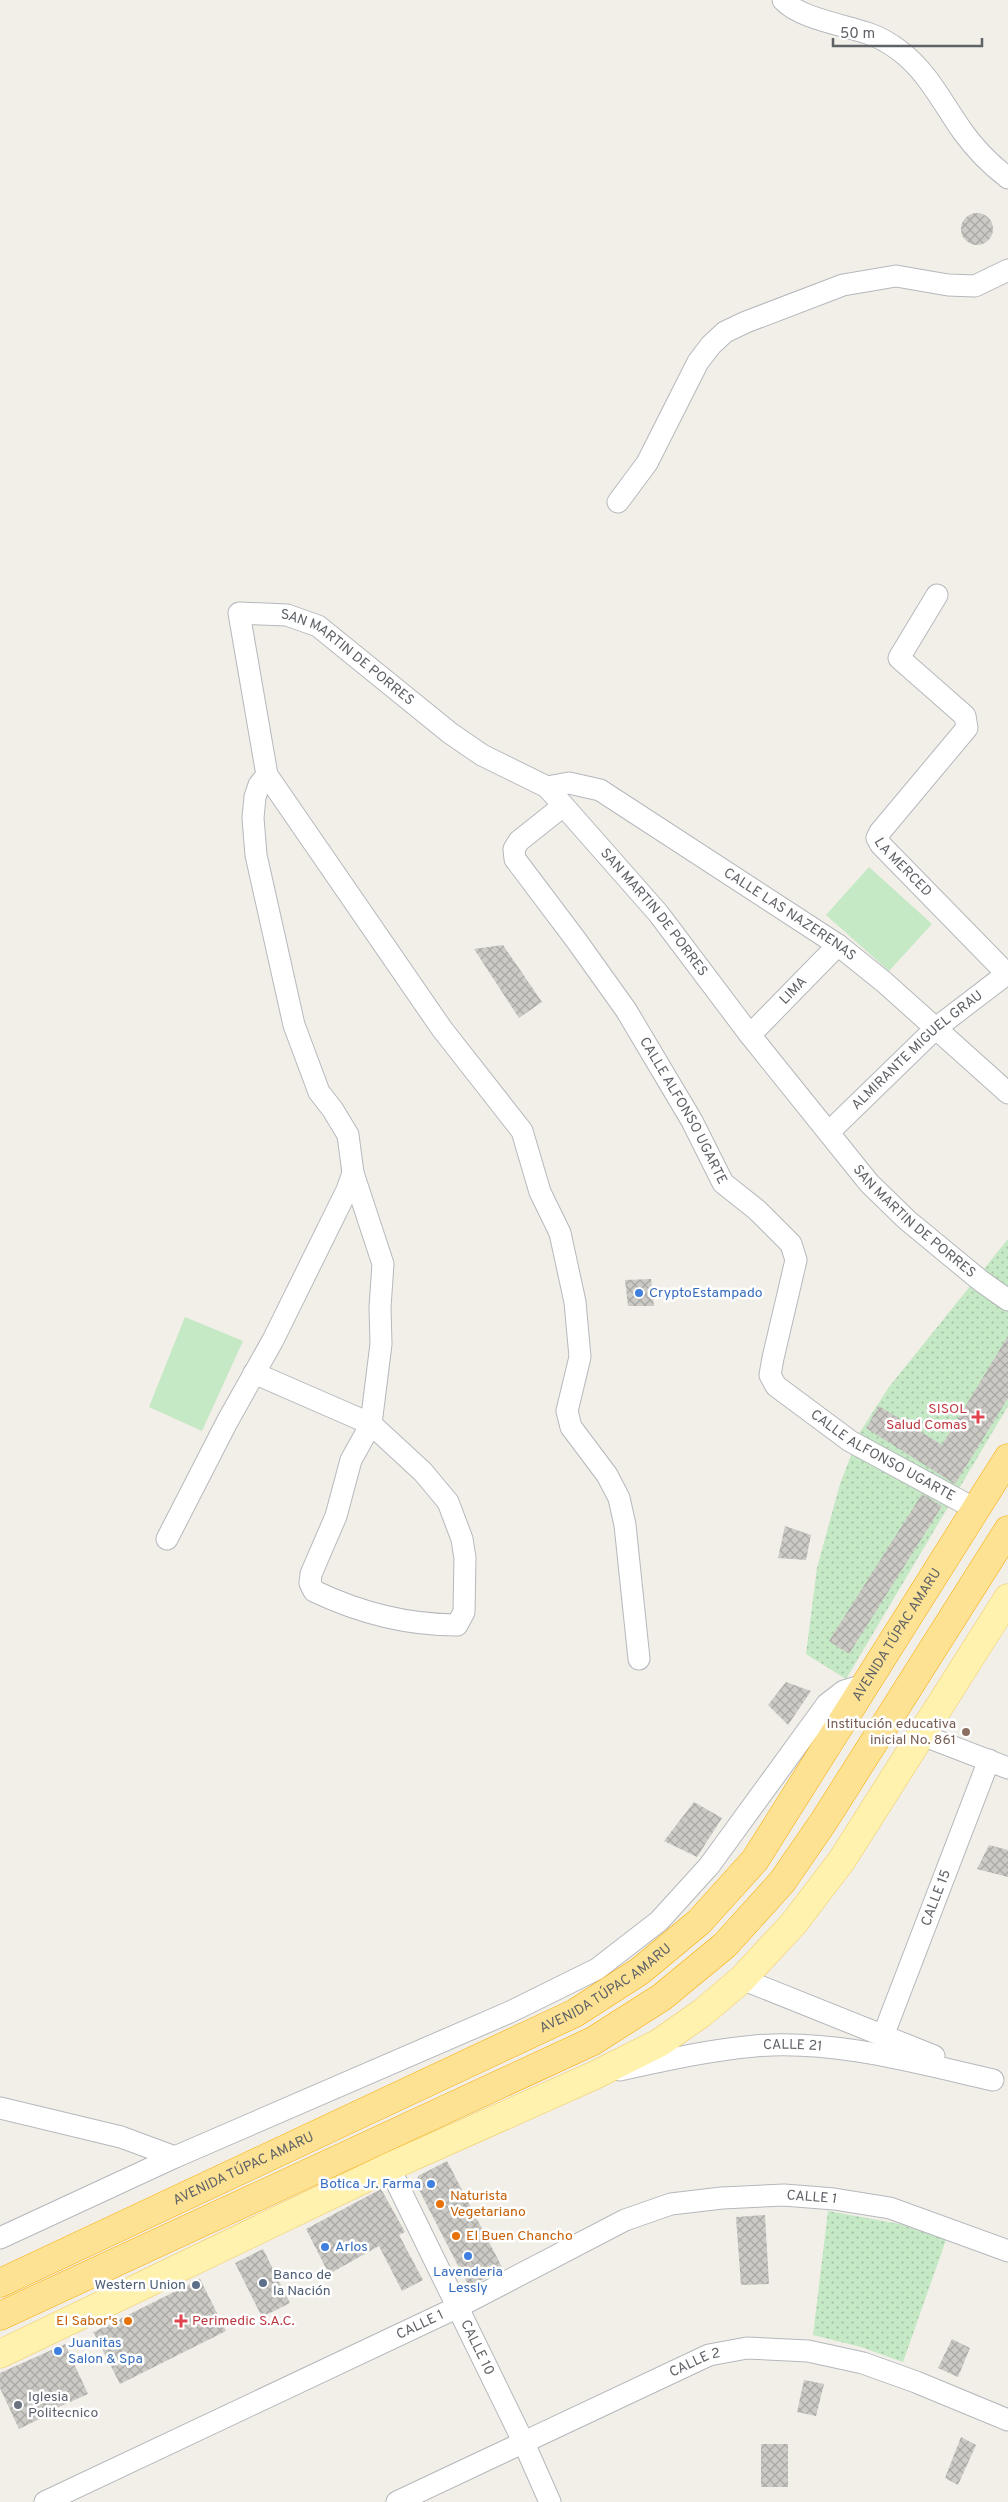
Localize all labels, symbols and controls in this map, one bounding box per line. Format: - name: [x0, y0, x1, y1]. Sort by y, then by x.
- scale bar: [833, 15, 982, 47]
- text: 50 m: [840, 25, 875, 44]
- street label: SAN MARTIN DE PORRES: [281, 606, 418, 709]
- street label: LA MERCED: [870, 835, 935, 900]
- street label: SAN MARTIN DE PORRES: [597, 845, 711, 980]
- street label: CALLE LAS NAZERENAS: [720, 864, 859, 965]
- street label: LIMA: [776, 973, 811, 1008]
- street label: ALMIRANTE MIGUEL GRAU: [848, 987, 986, 1114]
- street label: CALLE ALFONSO UGARTE: [636, 1034, 731, 1187]
- street label: SAN MARTIN DE PORRES: [849, 1161, 979, 1282]
- place label: CryptoEstampado: [649, 1285, 763, 1302]
- marker: CryptoEstampado: [633, 1287, 645, 1299]
- place label: SISOL Salud Comas: [886, 1401, 967, 1434]
- street label: CALLE ALFONSO UGARTE: [807, 1406, 958, 1505]
- marker: SISOL Salud Comas: [971, 1410, 985, 1424]
- street label: AVENIDA TÚPAC AMARU: [849, 1565, 945, 1704]
- place label: Institución educativa inicial No. 861: [827, 1716, 956, 1749]
- marker: Institución educativa inicial No. 861: [960, 1726, 972, 1738]
- street label: CALLE 15: [917, 1867, 955, 1929]
- street label: AVENIDA TÚPAC AMARU: [537, 1940, 675, 2037]
- street label: CALLE 21: [763, 2036, 823, 2055]
- street label: AVENIDA TÚPAC AMARU: [170, 2128, 317, 2209]
- place label: Botica Jr. Farma: [320, 2176, 421, 2193]
- marker: Botica Jr. Farma: [425, 2178, 437, 2190]
- street label: CALLE 1: [786, 2187, 838, 2208]
- place label: Naturista Vegetariano: [450, 2188, 526, 2221]
- marker: Naturista Vegetariano: [434, 2198, 446, 2210]
- place label: El Buen Chancho: [466, 2228, 573, 2245]
- marker: El Buen Chancho: [450, 2230, 462, 2242]
- place label: Arlos: [335, 2239, 368, 2256]
- marker: Arlos: [319, 2241, 331, 2253]
- marker: Lavenderia Lessly: [462, 2250, 474, 2262]
- place label: Lavenderia Lessly: [433, 2264, 503, 2297]
- place label: Banco de la Nación: [273, 2267, 332, 2300]
- place label: Western Union: [95, 2277, 186, 2294]
- marker: Banco de la Nación: [257, 2277, 269, 2289]
- marker: Western Union: [190, 2279, 202, 2291]
- street label: CALLE 1: [394, 2306, 447, 2343]
- place label: El Sabor's: [56, 2313, 118, 2330]
- place label: Perimedic S.A.C.: [192, 2313, 295, 2330]
- marker: Perimedic S.A.C.: [174, 2314, 188, 2328]
- marker: El Sabor's: [122, 2315, 134, 2327]
- street label: CALLE 10: [457, 2317, 498, 2378]
- place label: Juanitas Salon & Spa: [68, 2335, 143, 2368]
- marker: Juanitas Salon & Spa: [52, 2345, 64, 2357]
- street label: CALLE 2: [667, 2345, 721, 2381]
- place label: Iglesia Politecnico: [28, 2389, 98, 2422]
- marker: Iglesia Politecnico: [12, 2399, 24, 2411]

